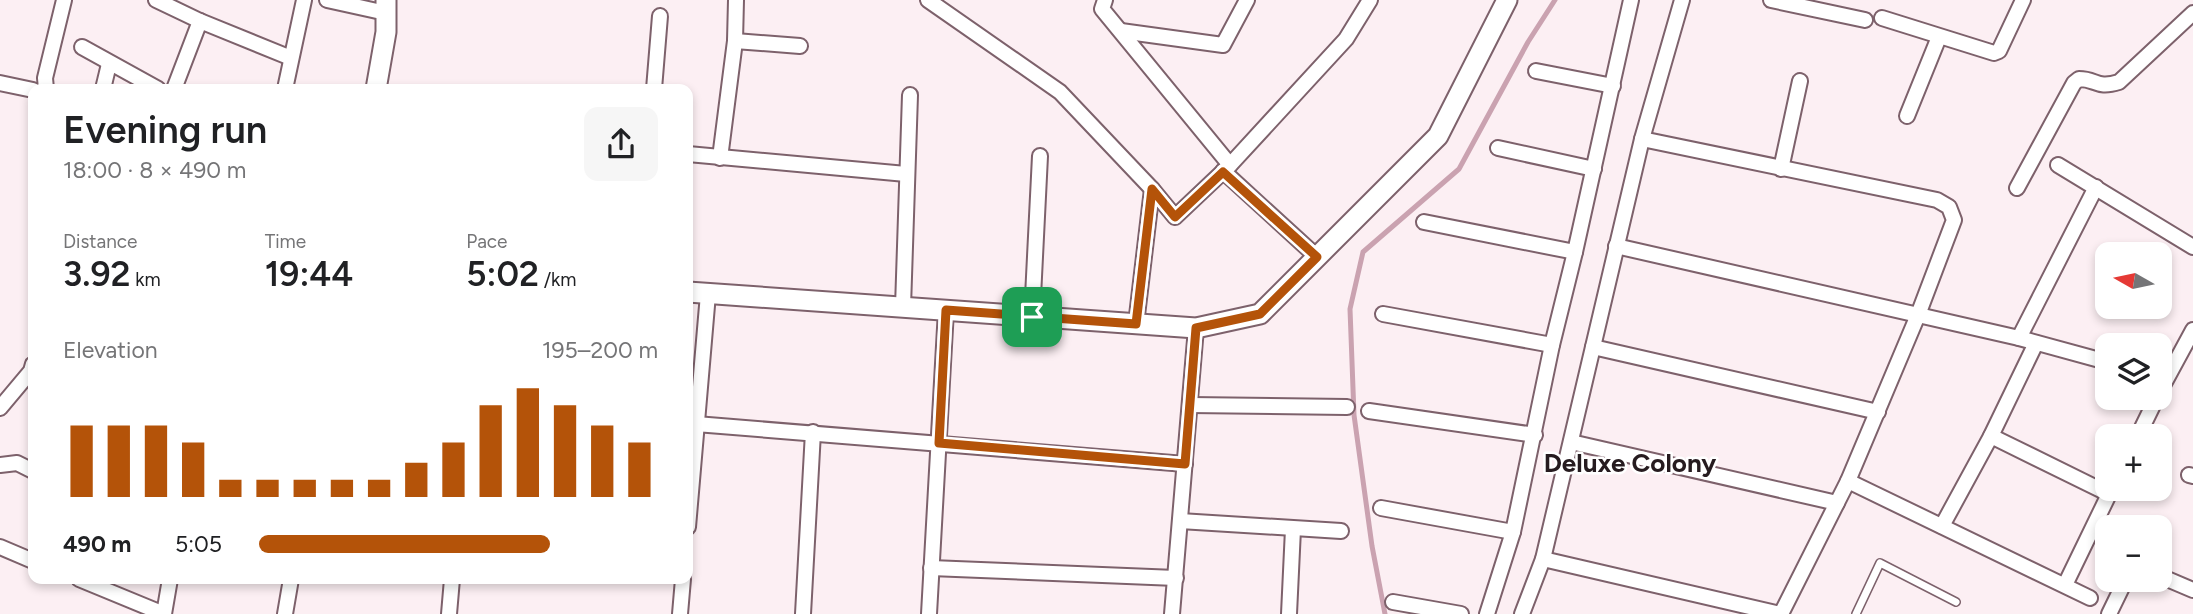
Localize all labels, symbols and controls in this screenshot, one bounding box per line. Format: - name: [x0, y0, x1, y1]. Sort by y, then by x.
- text: Evening run: [63, 107, 267, 153]
- button: share: [584, 107, 658, 181]
- text: 18:00 · 8 × 490 m: [63, 156, 246, 184]
- text: Distance: [63, 230, 137, 253]
- text: Time: [265, 230, 306, 253]
- text: Pace: [466, 230, 507, 253]
- north arrow: [2095, 242, 2172, 318]
- map controls: [2095, 242, 2172, 592]
- text: 3.92: [63, 253, 130, 295]
- text: 19:44: [265, 253, 353, 295]
- text: 5:02: [466, 253, 539, 295]
- text: km: [130, 268, 161, 291]
- text: /km: [539, 268, 576, 291]
- pin: [1002, 287, 1062, 347]
- icon: arrive: [1013, 298, 1051, 336]
- button: layers: [2095, 333, 2172, 410]
- text: Elevation: [63, 336, 158, 364]
- text: 195–200 m: [542, 336, 658, 364]
- button: +: [2095, 424, 2172, 501]
- district label: Deluxe Colony: [1544, 447, 1716, 479]
- button: −: [2095, 515, 2172, 592]
- text: 490 m: [63, 530, 131, 558]
- text: 5:05: [175, 530, 222, 558]

